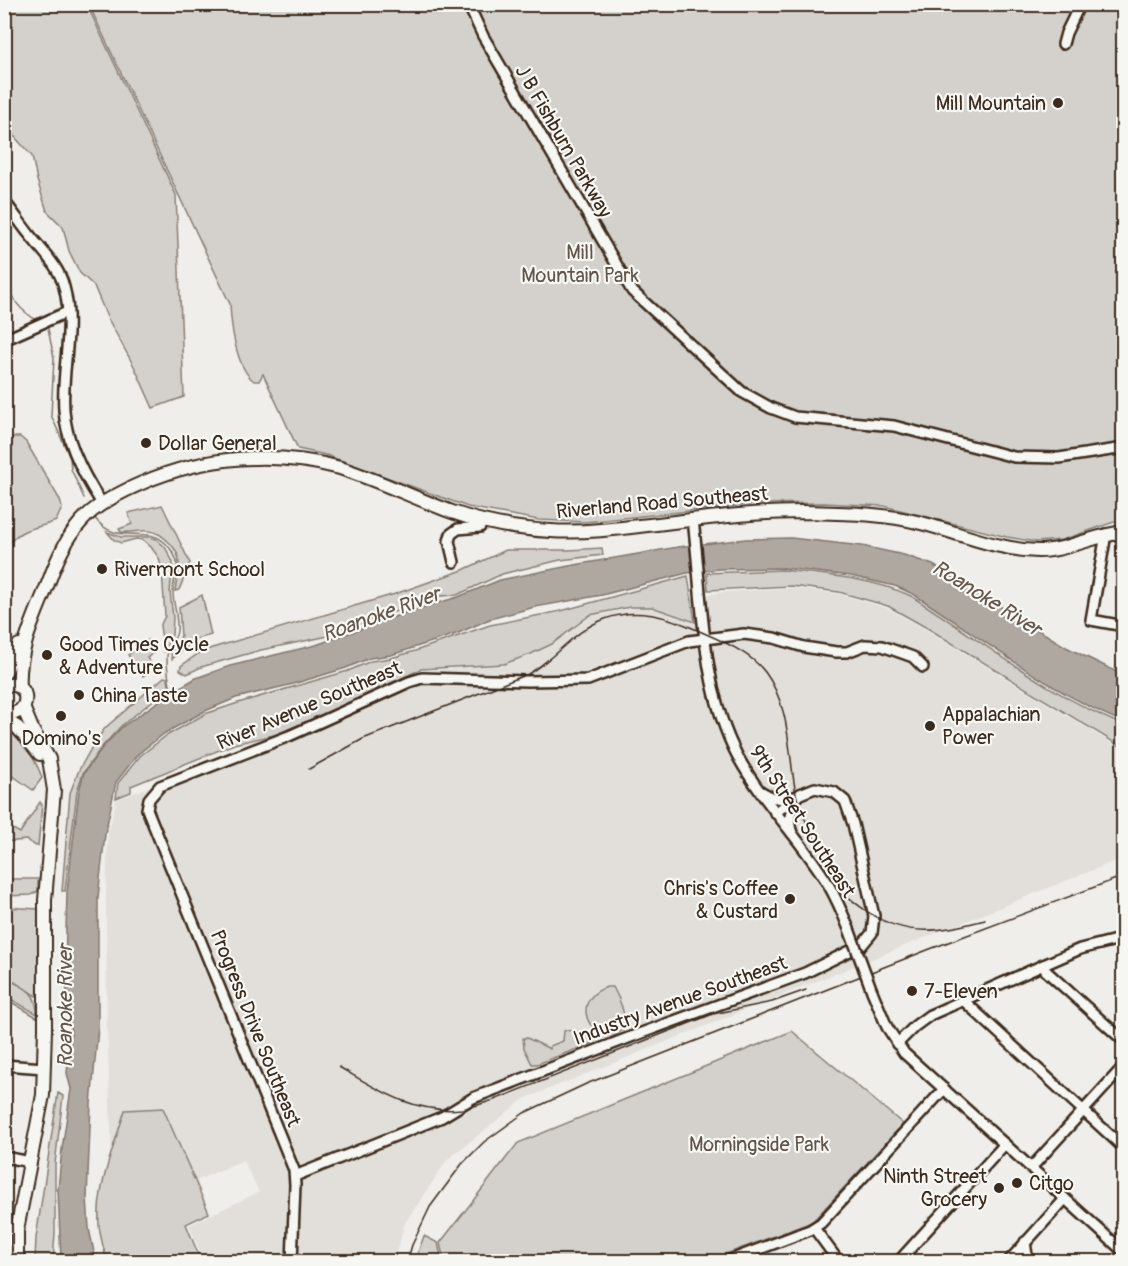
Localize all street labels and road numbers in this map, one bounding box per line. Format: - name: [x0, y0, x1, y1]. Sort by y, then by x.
- street label: J B Fishburn Parkway: [510, 60, 618, 223]
- street label: Riverland Road Southeast: [555, 481, 770, 524]
- street label: River Avenue Southeast: [213, 655, 406, 756]
- street label: 9th Street Southeast: [744, 740, 862, 903]
- street label: Progress Drive Southeast: [205, 926, 307, 1131]
- street label: Industry Avenue Southeast: [570, 950, 791, 1051]

